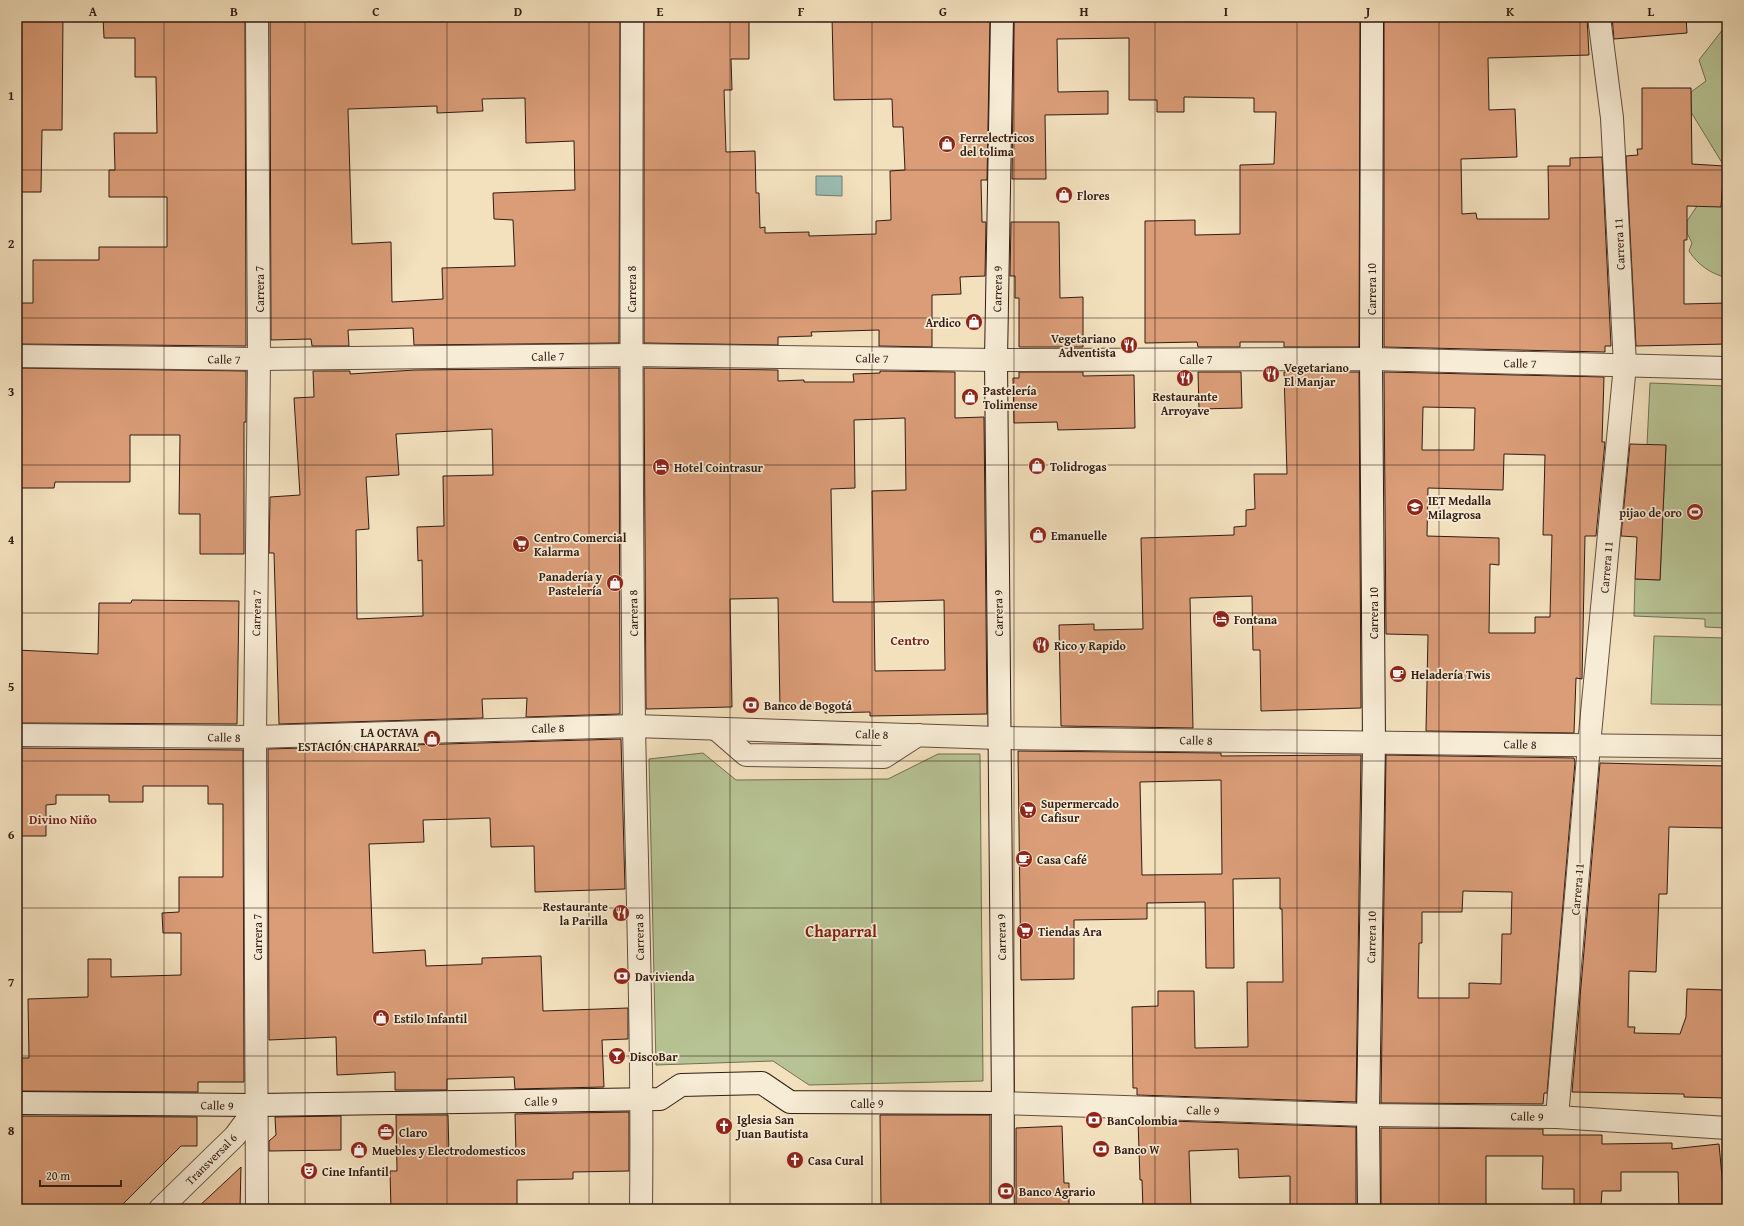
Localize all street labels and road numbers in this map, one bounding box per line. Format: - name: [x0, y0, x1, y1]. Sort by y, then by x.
- street label: Carrera 11: [1609, 217, 1629, 271]
- street label: Carrera 10: [1363, 263, 1380, 315]
- street label: Carrera 9: [988, 265, 1006, 312]
- street label: Carrera 7: [251, 266, 268, 312]
- street label: Carrera 8: [623, 266, 640, 312]
- street label: Calle 7: [531, 347, 565, 365]
- street label: Calle 7: [855, 349, 889, 367]
- street label: Calle 7: [207, 350, 241, 368]
- street label: Calle 7: [1180, 351, 1213, 368]
- street label: Calle 7: [1503, 354, 1537, 372]
- street label: Carrera 11: [1595, 540, 1617, 594]
- street label: Carrera 10: [1365, 587, 1382, 639]
- street label: Carrera 7: [247, 589, 265, 636]
- street label: Carrera 8: [624, 589, 642, 636]
- street label: Carrera 9: [989, 589, 1007, 636]
- street label: Calle 8: [531, 719, 565, 737]
- street label: Calle 8: [855, 725, 889, 743]
- street label: Calle 8: [207, 728, 241, 746]
- street label: Calle 8: [1179, 731, 1213, 749]
- street label: Calle 8: [1503, 735, 1537, 753]
- street label: Carrera 11: [1566, 862, 1588, 916]
- street label: Carrera 10: [1362, 911, 1380, 963]
- street label: Carrera 8: [630, 913, 648, 960]
- street label: Carrera 9: [992, 913, 1010, 960]
- street label: Carrera 7: [249, 914, 266, 960]
- street label: Calle 9: [524, 1092, 558, 1110]
- street label: Calle 9: [851, 1095, 884, 1112]
- street label: Calle 9: [200, 1096, 234, 1114]
- street label: Calle 9: [1186, 1101, 1220, 1119]
- street label: Calle 9: [1510, 1107, 1544, 1125]
- street label: Transversal 6: [181, 1129, 241, 1189]

